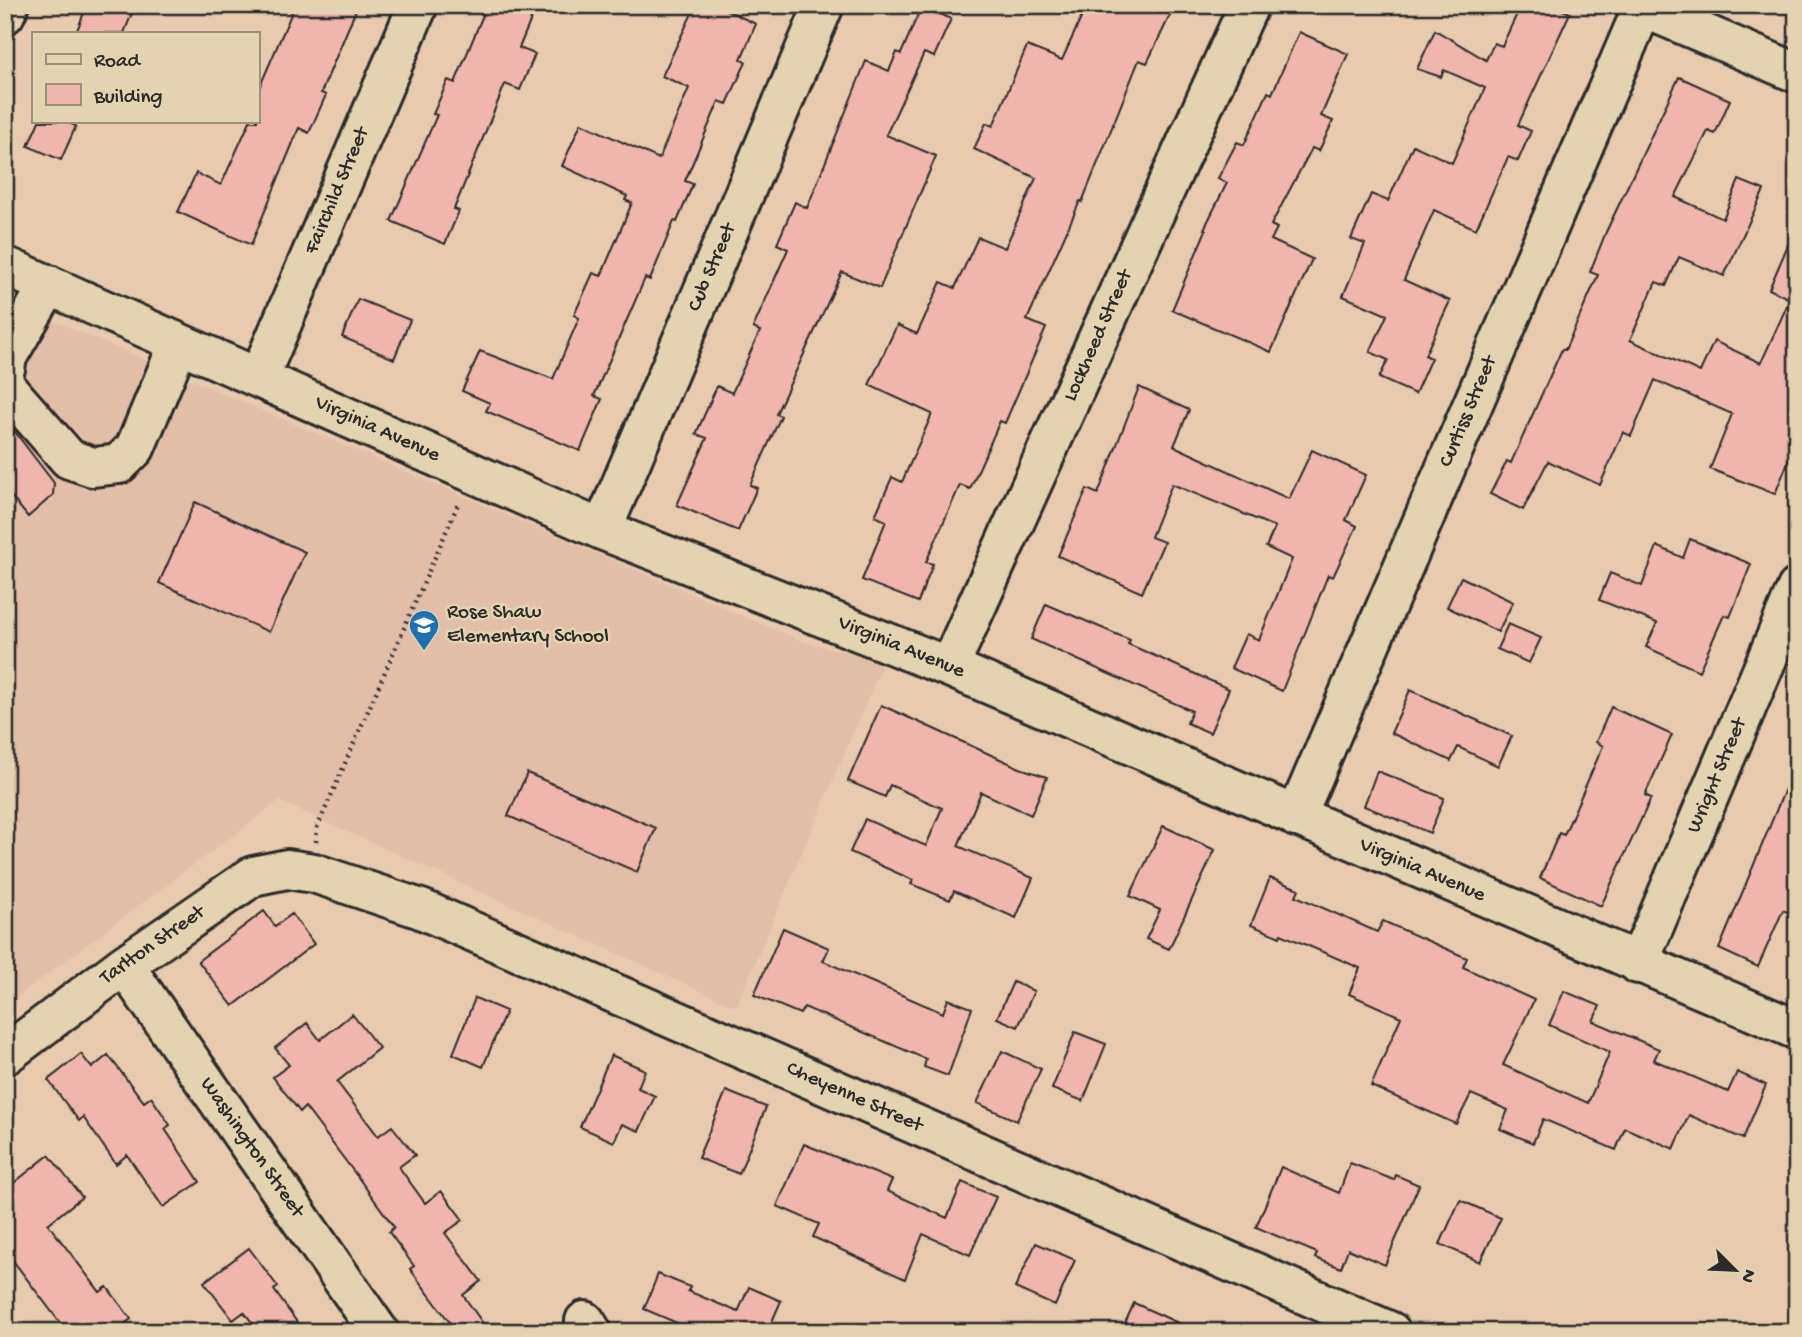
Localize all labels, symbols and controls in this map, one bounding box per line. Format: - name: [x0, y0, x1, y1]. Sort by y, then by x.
- legend: [32, 32, 259, 122]
- text: Road: [94, 50, 142, 75]
- text: Building: [93, 86, 163, 111]
- street label: Fairchild Street: [300, 122, 377, 259]
- street label: Cub Street: [683, 218, 744, 316]
- street label: Lockheed Street: [1059, 264, 1140, 406]
- street label: Curtiss Street: [1434, 350, 1505, 471]
- street label: Virginia Avenue: [310, 391, 445, 469]
- place label: Rose Shaw Elementary School: [447, 601, 609, 650]
- school or university icon: Rose Shaw Elementary School: [407, 608, 441, 652]
- street label: Virginia Avenue: [833, 611, 969, 685]
- street label: Wright Street: [1683, 712, 1754, 837]
- street label: Virginia Avenue: [1354, 833, 1490, 909]
- street label: Tarlton Street: [95, 899, 212, 992]
- street label: Cheyenne Street: [782, 1057, 928, 1140]
- street label: Washington Street: [193, 1073, 310, 1225]
- north arrow: [1700, 1236, 1770, 1306]
- text: N: [1734, 1265, 1760, 1286]

